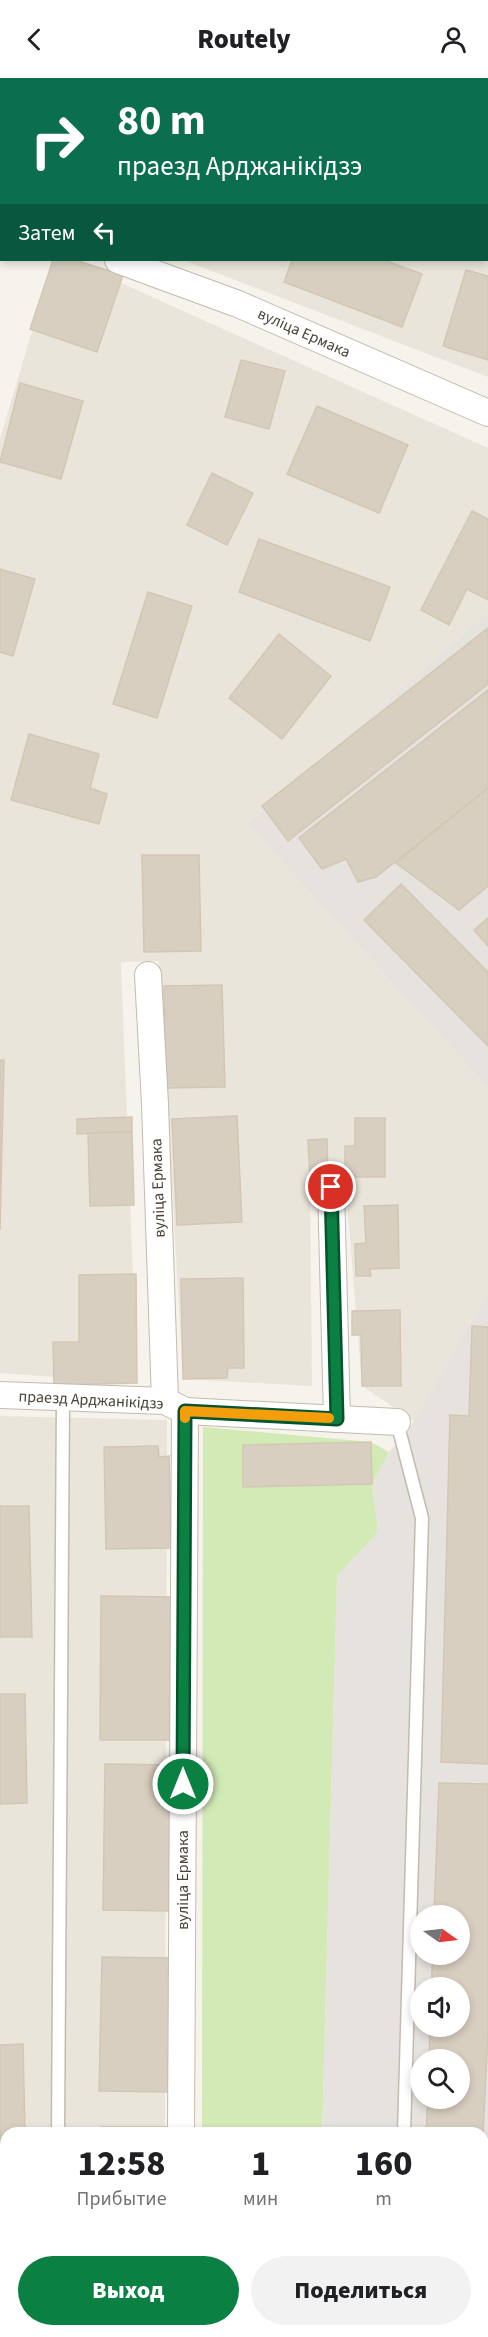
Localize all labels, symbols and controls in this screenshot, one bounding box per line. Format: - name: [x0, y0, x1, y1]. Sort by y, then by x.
- text: Routely: [197, 20, 291, 59]
- icon: back: [18, 23, 51, 56]
- icon: person: [437, 23, 470, 56]
- text: 80 m: [117, 91, 206, 151]
- icon: right: [18, 102, 96, 180]
- text: праезд Арджанікідзэ: [117, 147, 362, 186]
- icon: left: [88, 216, 121, 249]
- text: Затем: [18, 217, 76, 249]
- street label: вуліца Ермака: [254, 303, 354, 363]
- street label: вуліца Ермака: [145, 1138, 171, 1238]
- pin: [305, 1161, 356, 1212]
- icon: arrive: [314, 1170, 347, 1203]
- street label: праезд Арджанікідзэ: [18, 1385, 164, 1415]
- position arrow: [151, 1752, 215, 1816]
- street label: вуліца Ермака: [172, 1830, 194, 1930]
- north arrow: [410, 1905, 470, 1965]
- map controls: [410, 1905, 470, 2109]
- button: sound: [410, 1977, 470, 2037]
- button: search: [410, 2049, 470, 2109]
- text: 12:58: [78, 2138, 166, 2189]
- text: 1: [251, 2138, 270, 2189]
- text: 160: [355, 2138, 412, 2189]
- text: Прибытие: [77, 2185, 167, 2213]
- text: мин: [243, 2185, 278, 2213]
- text: m: [375, 2185, 392, 2213]
- button: Выход: [18, 2256, 239, 2325]
- button: Поделиться: [251, 2256, 471, 2325]

